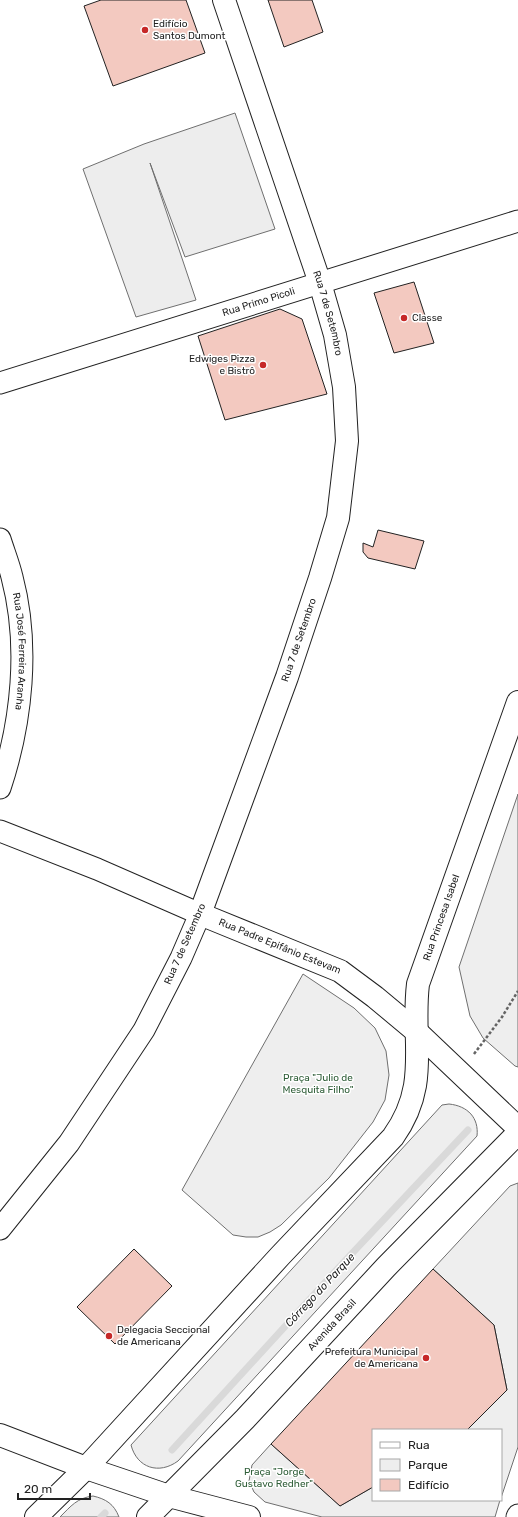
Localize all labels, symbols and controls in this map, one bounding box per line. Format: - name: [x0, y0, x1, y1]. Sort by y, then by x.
- place label: Edifício Santos Dumont: [153, 18, 225, 42]
- marker: Edifício Santos Dumont: [140, 25, 150, 35]
- street label: Rua 7 de Setembro: [310, 269, 345, 357]
- street label: Rua Primo Picoli: [221, 285, 296, 319]
- place label: Classe: [412, 312, 443, 324]
- marker: Classe: [399, 313, 409, 323]
- place label: Edwiges Pizza e Bistrô: [189, 353, 255, 377]
- marker: Edwiges Pizza e Bistrô: [258, 360, 268, 370]
- street label: Rua José Ferreira Aranha: [10, 592, 28, 711]
- street label: Rua 7 de Setembro: [279, 596, 319, 683]
- street label: Rua Princesa Isabel: [421, 873, 462, 963]
- street label: Rua 7 de Setembro: [162, 901, 208, 987]
- street label: Rua Padre Epifânio Estevam: [217, 916, 343, 977]
- park label: Praça "Julio de Mesquita Filho": [283, 1072, 354, 1096]
- water label: Córrego do Parque: [282, 1250, 358, 1330]
- street label: Avenida Brasil: [305, 1297, 359, 1353]
- place label: Delegacia Seccional de Americana: [117, 1324, 210, 1348]
- marker: Delegacia Seccional de Americana: [104, 1331, 114, 1341]
- place label: Prefeitura Municipal de Americana: [325, 1346, 418, 1370]
- marker: Prefeitura Municipal de Americana: [421, 1353, 431, 1363]
- legend: [372, 1429, 502, 1501]
- text: Rua: [408, 1438, 430, 1452]
- text: Parque: [408, 1458, 448, 1472]
- park label: Praça "Jorge Gustavo Redher": [235, 1466, 313, 1490]
- scale bar: [18, 1475, 90, 1501]
- text: Edifício: [408, 1478, 449, 1492]
- text: 20 m: [24, 1482, 52, 1496]

